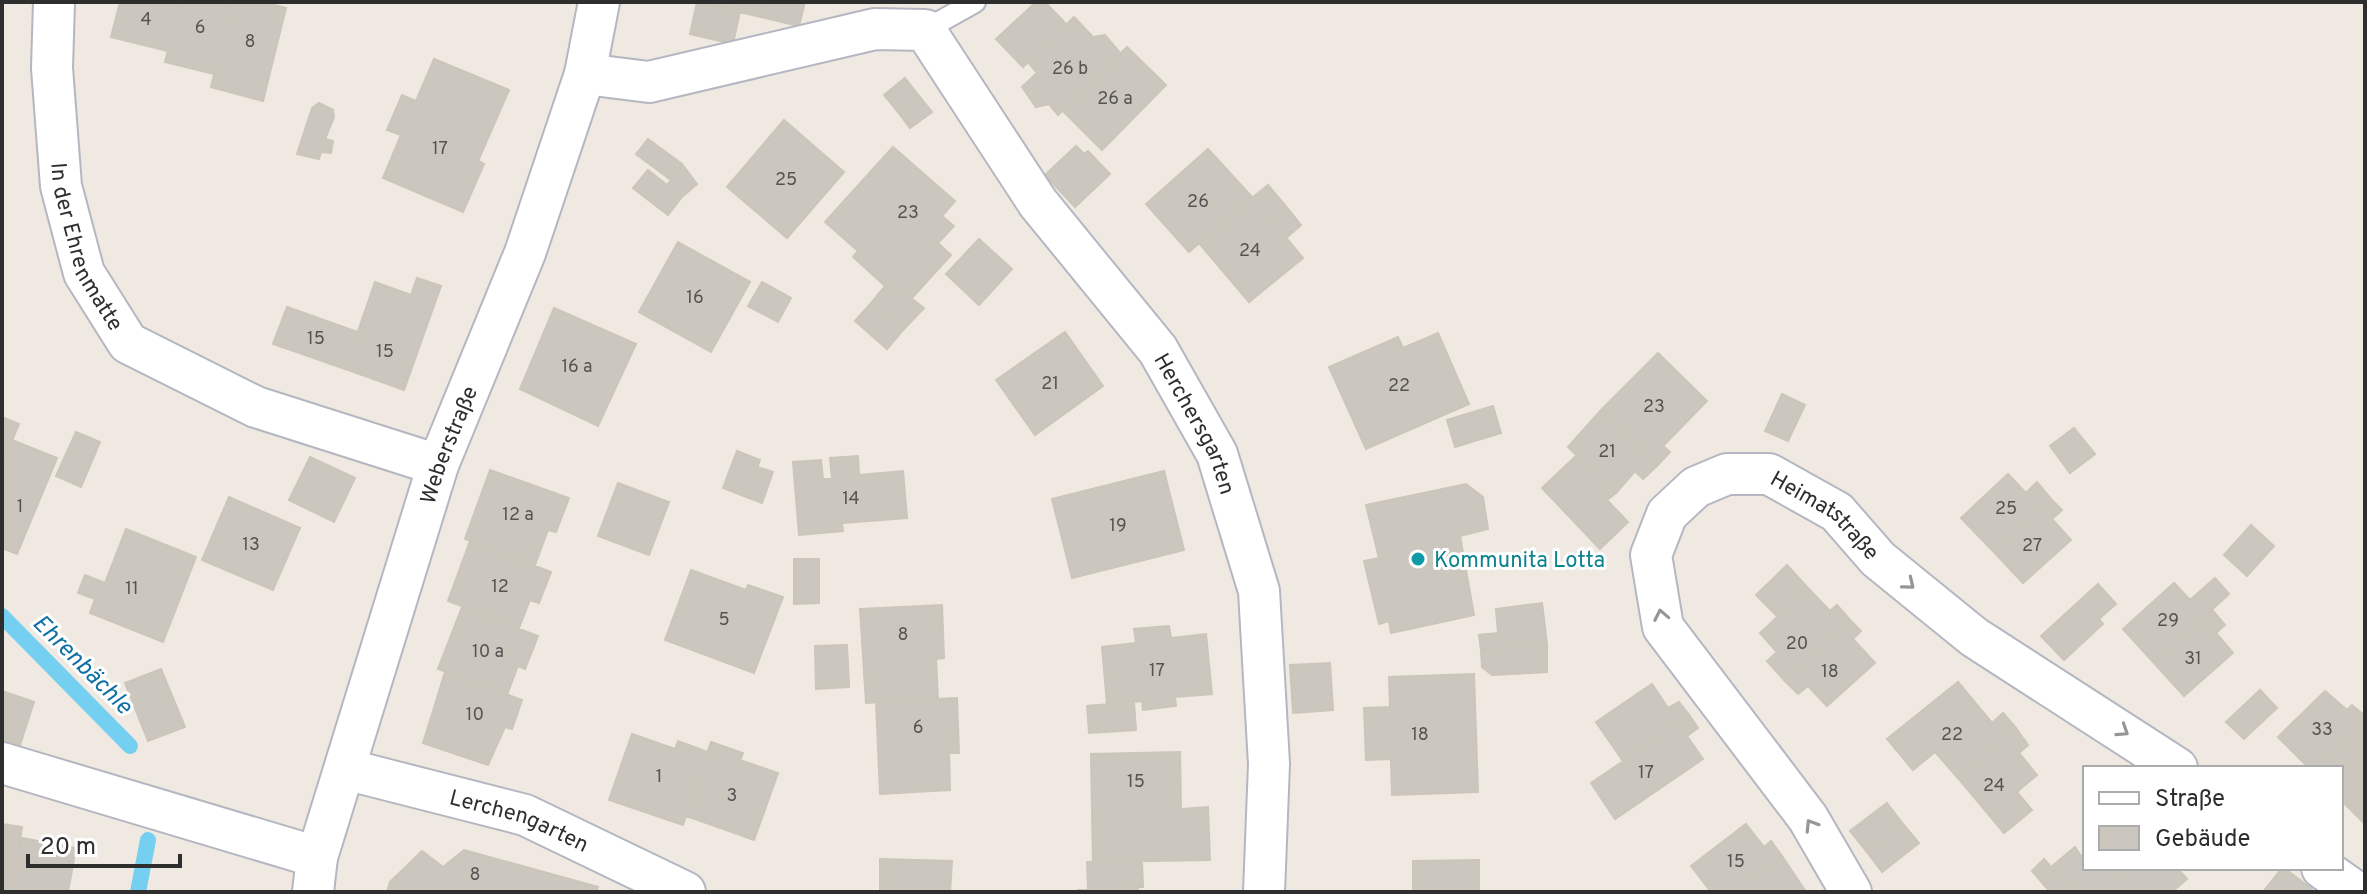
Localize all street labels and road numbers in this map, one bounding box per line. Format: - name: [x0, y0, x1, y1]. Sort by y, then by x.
- street label: In der Ehrenmatte: [43, 162, 128, 336]
- street label: Herchersgarten: [1147, 349, 1240, 498]
- street label: Weberstraße: [416, 383, 485, 508]
- street label: Heimatstraße: [1765, 466, 1884, 567]
- street label: Lerchengarten: [446, 785, 592, 860]

